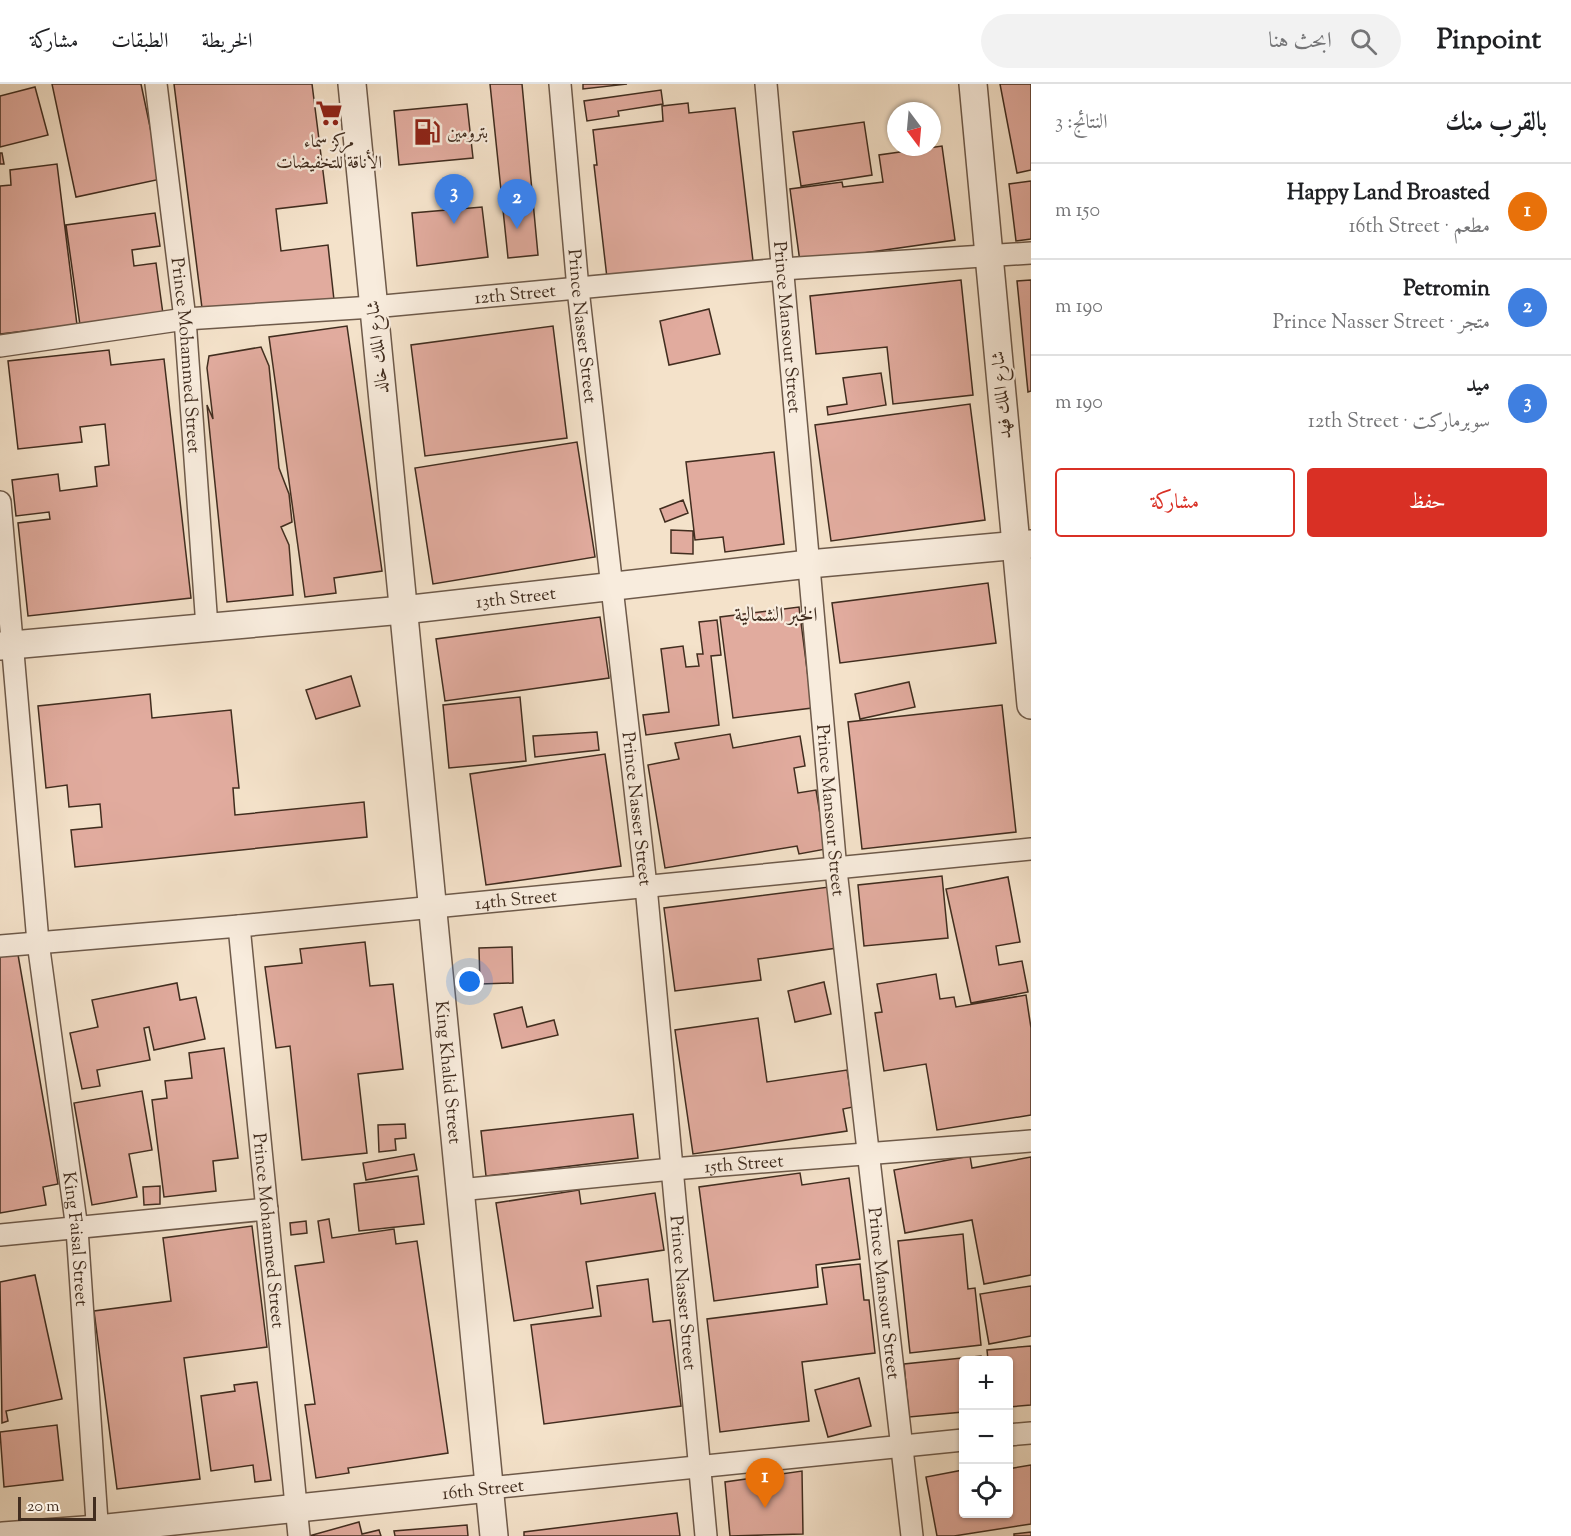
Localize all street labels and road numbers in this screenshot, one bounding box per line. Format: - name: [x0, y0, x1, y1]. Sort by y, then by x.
- street label: Prince Mansour Street: [765, 240, 806, 414]
- street label: Prince Nasser Street: [560, 248, 602, 405]
- street label: Prince Mohammed Street: [163, 256, 206, 454]
- street label: 12th Street: [473, 279, 557, 313]
- street label: شارع الملك خالد: [361, 299, 397, 395]
- street label: شارع الملك فهد: [986, 350, 1020, 440]
- street label: 13th Street: [475, 582, 557, 617]
- street label: Prince Mansour Street: [808, 723, 850, 898]
- street label: Prince Nasser Street: [614, 731, 657, 887]
- street label: 14th Street: [474, 884, 558, 918]
- street label: King Khalid Street: [427, 1000, 467, 1145]
- street label: Prince Mohammed Street: [244, 1132, 289, 1330]
- street label: 15th Street: [703, 1149, 784, 1181]
- street label: King Faisal Street: [54, 1170, 93, 1307]
- street label: Prince Mansour Street: [860, 1206, 905, 1381]
- street label: Prince Nasser Street: [661, 1215, 702, 1371]
- street label: 16th Street: [441, 1474, 525, 1508]

